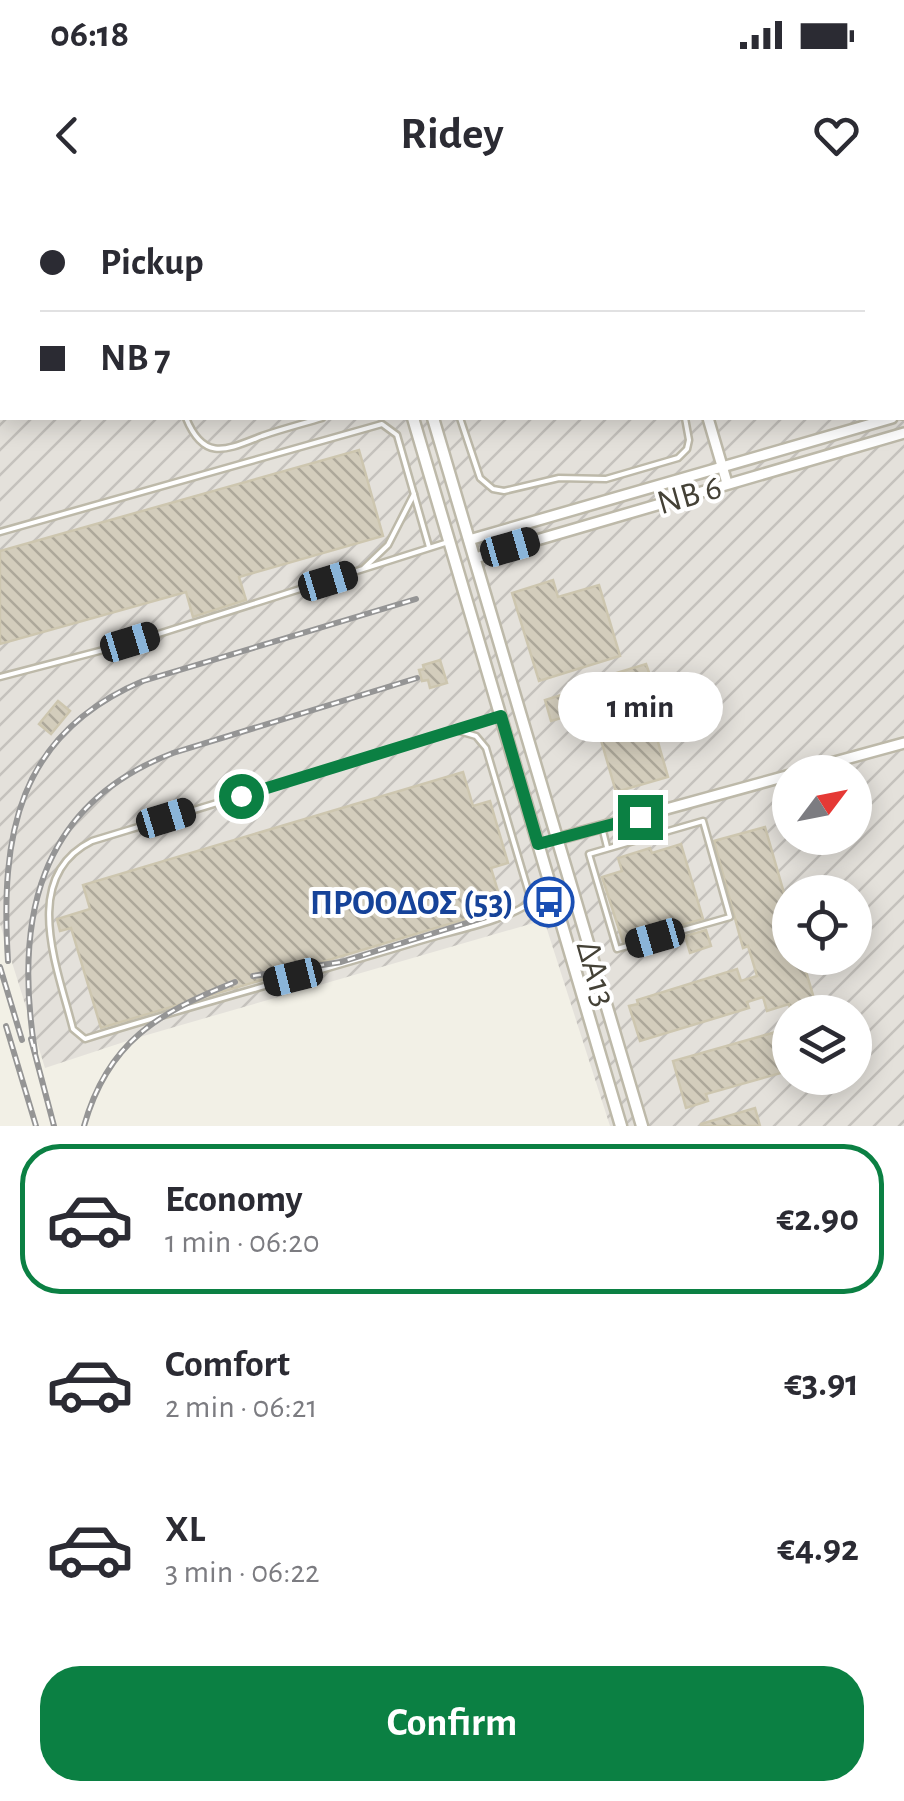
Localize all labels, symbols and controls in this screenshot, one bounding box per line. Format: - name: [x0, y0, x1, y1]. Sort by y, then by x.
- text: 06:18: [50, 16, 129, 54]
- icon: back: [40, 108, 95, 163]
- icon: heart: [809, 108, 864, 163]
- text: Ridey: [400, 112, 504, 157]
- text: Pickup: [100, 244, 204, 282]
- text: ΝΒ 7: [100, 340, 171, 378]
- street label: ΝΒ 6: [653, 470, 725, 521]
- car: [477, 524, 543, 570]
- car: [295, 558, 361, 604]
- car: [97, 619, 163, 665]
- callout: 1 min: [558, 672, 722, 742]
- text: 1 min: [607, 691, 674, 723]
- north arrow: [772, 755, 872, 855]
- map controls: [772, 755, 872, 1095]
- route start: [219, 774, 264, 819]
- car: [133, 795, 199, 841]
- route end: [618, 795, 663, 840]
- button: locate: [772, 875, 872, 975]
- bus stop icon: ΠΡΟΟΔΟΣ (53): [523, 876, 575, 928]
- place label: ΠΡΟΟΔΟΣ (53): [310, 886, 514, 921]
- car: [622, 915, 688, 961]
- street label: ΔΑ13: [570, 936, 622, 1010]
- car: [260, 955, 326, 999]
- button: layers: [772, 995, 872, 1095]
- icon: car: [45, 1174, 135, 1264]
- text: Economy: [165, 1181, 303, 1219]
- text: €2.90: [777, 1200, 859, 1238]
- text: 1 min · 06:20: [165, 1226, 320, 1258]
- icon: car: [45, 1339, 135, 1429]
- text: Comfort: [165, 1346, 290, 1384]
- text: €3.91: [784, 1365, 859, 1403]
- text: 2 min · 06:21: [165, 1391, 317, 1423]
- icon: car: [45, 1504, 135, 1594]
- text: XL: [165, 1511, 205, 1549]
- text: €4.92: [777, 1530, 859, 1568]
- text: 3 min · 06:22: [165, 1556, 320, 1588]
- button: Confirm: [40, 1666, 864, 1781]

